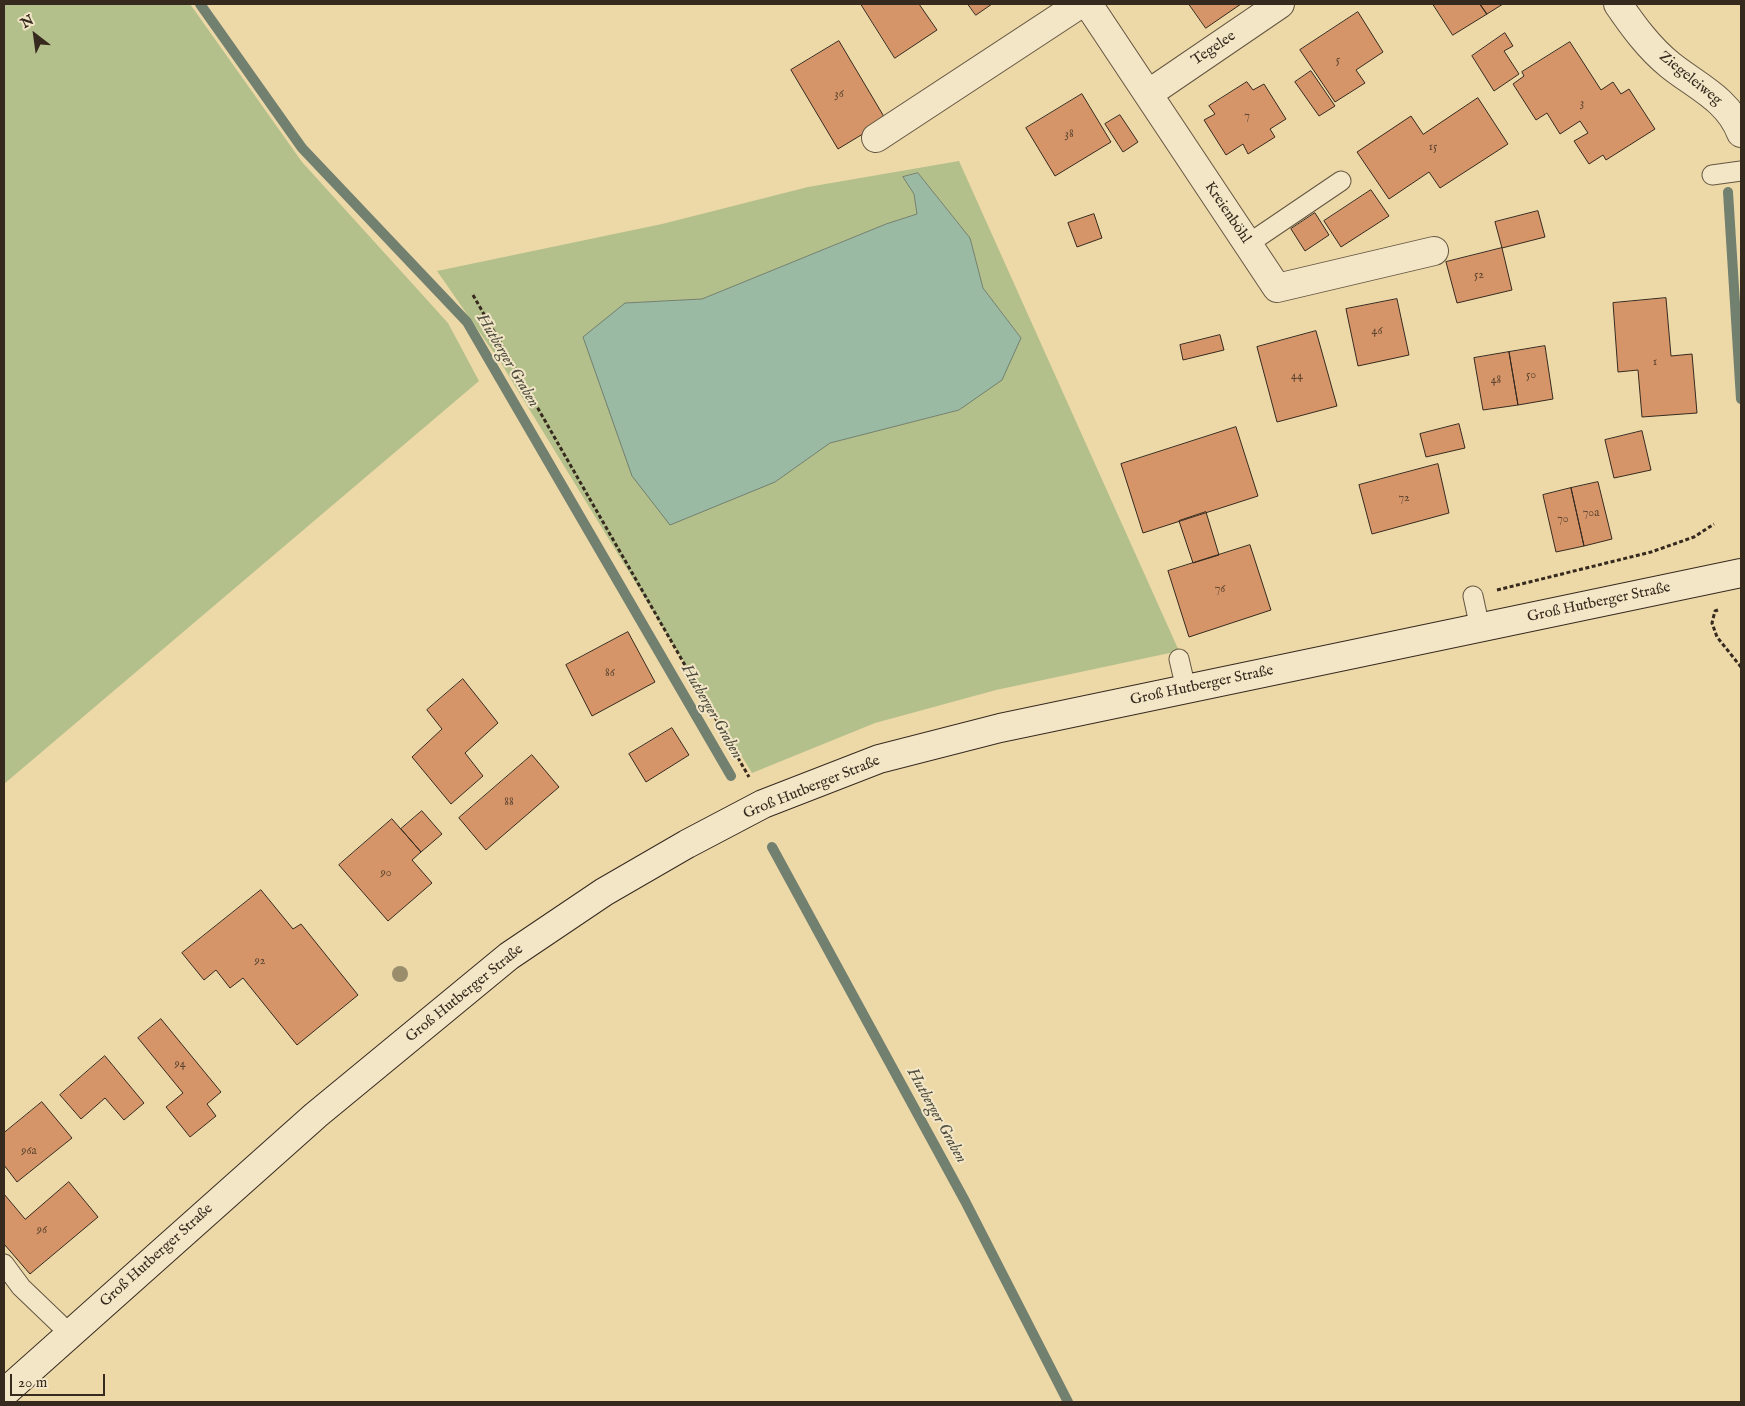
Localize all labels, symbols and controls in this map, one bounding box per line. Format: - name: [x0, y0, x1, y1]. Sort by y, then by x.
- north arrow: [10, 10, 60, 60]
- text: N: [18, 11, 37, 33]
- street label: Tegelee: [1189, 28, 1239, 70]
- street label: Ziegeleiweg: [1655, 48, 1725, 110]
- house number: 5: [1336, 54, 1340, 68]
- house number: 36: [834, 88, 844, 102]
- house number: 3: [1580, 97, 1584, 111]
- house number: 7: [1244, 110, 1250, 124]
- house number: 38: [1064, 128, 1074, 142]
- house number: 15: [1429, 141, 1437, 155]
- street label: Kreienböhl: [1200, 179, 1254, 247]
- house number: 52: [1474, 269, 1484, 283]
- water label: Hutberger Graben: [472, 311, 542, 411]
- house number: 46: [1372, 325, 1382, 339]
- house number: 1: [1653, 356, 1657, 370]
- house number: 50: [1526, 369, 1536, 383]
- house number: 44: [1291, 370, 1303, 384]
- house number: 48: [1491, 374, 1501, 388]
- house number: 72: [1398, 492, 1410, 506]
- house number: 70a: [1583, 507, 1599, 521]
- house number: 70: [1557, 513, 1569, 527]
- street label: Groß Hutberger Straße: [1526, 579, 1672, 627]
- house number: 76: [1215, 583, 1225, 597]
- water label: Hutberger Graben: [676, 661, 746, 763]
- street label: Groß Hutberger Straße: [1129, 662, 1275, 710]
- house number: 86: [605, 667, 615, 681]
- street label: Groß Hutberger Straße: [741, 752, 883, 824]
- house number: 88: [504, 796, 514, 810]
- house number: 90: [380, 867, 392, 881]
- street label: Groß Hutberger Straße: [403, 941, 527, 1047]
- house number: 92: [255, 955, 265, 969]
- house number: 94: [174, 1058, 186, 1072]
- water label: Hutberger Graben: [902, 1065, 970, 1167]
- house number: 96a: [21, 1145, 37, 1159]
- street label: Groß Hutberger Straße: [97, 1201, 217, 1311]
- house number: 96: [37, 1224, 47, 1238]
- scale bar: [12, 1364, 108, 1396]
- text: 20 m: [18, 1373, 47, 1392]

